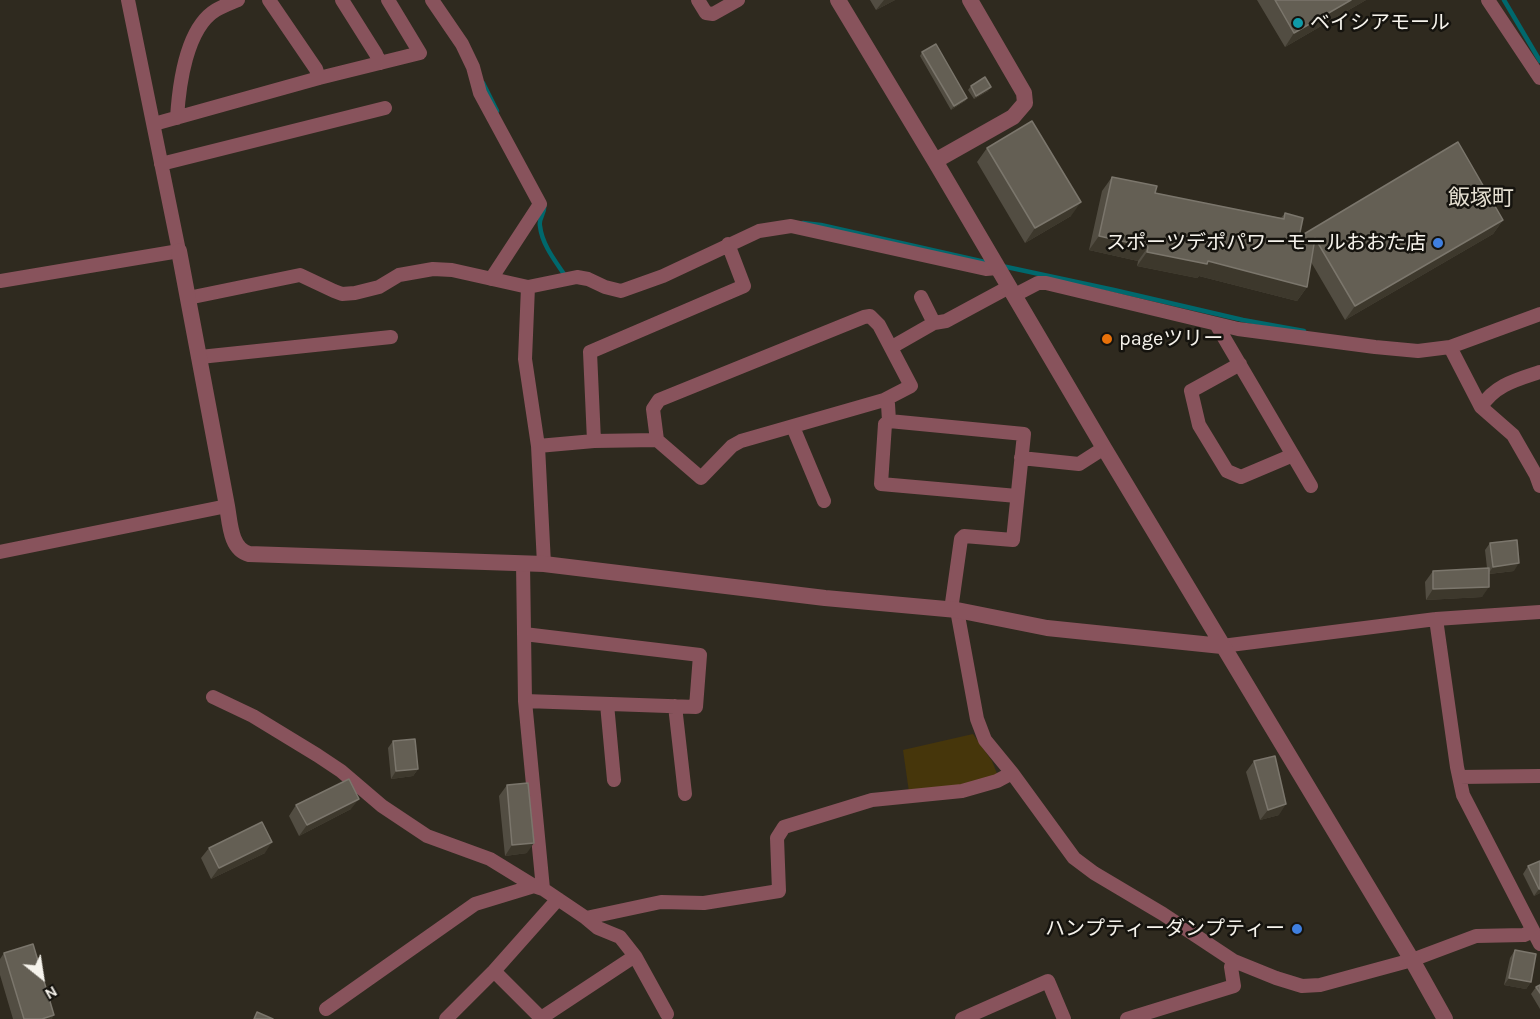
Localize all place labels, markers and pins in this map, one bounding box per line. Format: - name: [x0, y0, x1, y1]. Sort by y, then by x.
- place label: ベイシアモール: [1310, 11, 1450, 35]
- marker: ベイシアモール: [1291, 16, 1305, 30]
- place label: スポーツデポパワーモールおおた店: [1106, 231, 1426, 255]
- marker: スポーツデポパワーモールおおた店: [1431, 236, 1445, 250]
- place label: pageツリー: [1119, 327, 1223, 351]
- marker: pageツリー: [1100, 332, 1114, 346]
- place label: ハンプティーダンプティー: [1045, 917, 1285, 941]
- marker: ハンプティーダンプティー: [1290, 922, 1304, 936]

